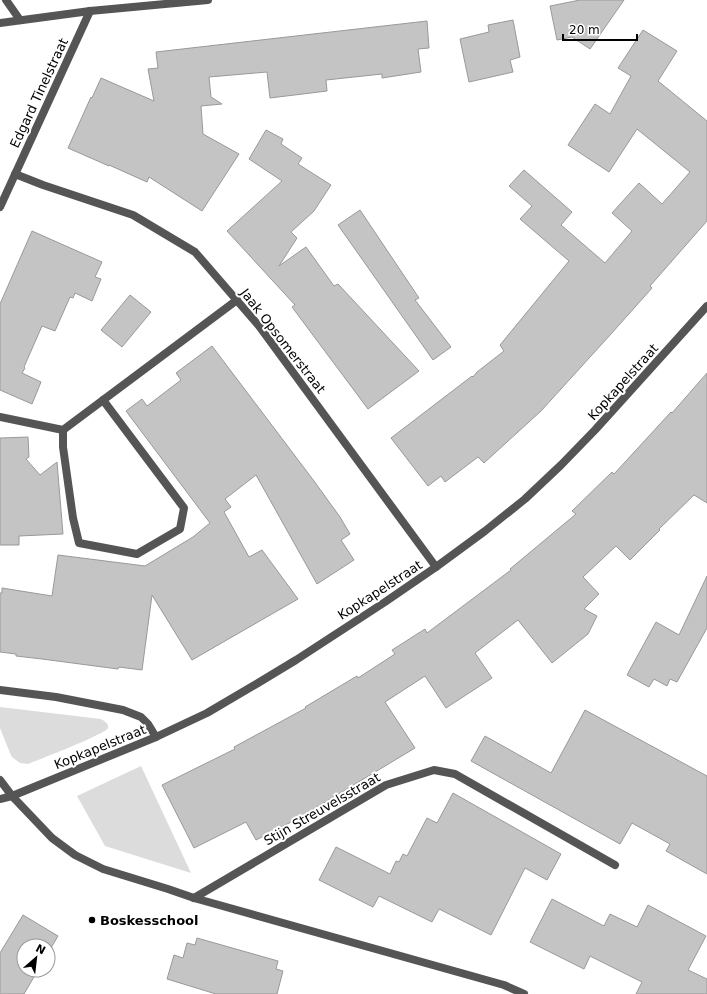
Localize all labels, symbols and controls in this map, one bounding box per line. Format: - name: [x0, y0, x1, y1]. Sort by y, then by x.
- scale bar: [563, 16, 637, 42]
- text: 20 m: [569, 23, 600, 37]
- street label: Edgard Tinelstraat: [7, 36, 71, 150]
- street label: Jaak Opsomerstraat: [237, 285, 329, 396]
- street label: Kopkapelstraat: [585, 341, 661, 423]
- street label: Kopkapelstraat: [335, 557, 425, 623]
- street label: Kopkapelstraat: [52, 722, 148, 772]
- street label: Stijn Streuvelsstraat: [261, 770, 383, 848]
- place label: Boskesschool: [100, 913, 198, 928]
- marker: Boskesschool: [87, 915, 97, 925]
- north arrow: [16, 938, 56, 978]
- text: N: [33, 942, 48, 958]

